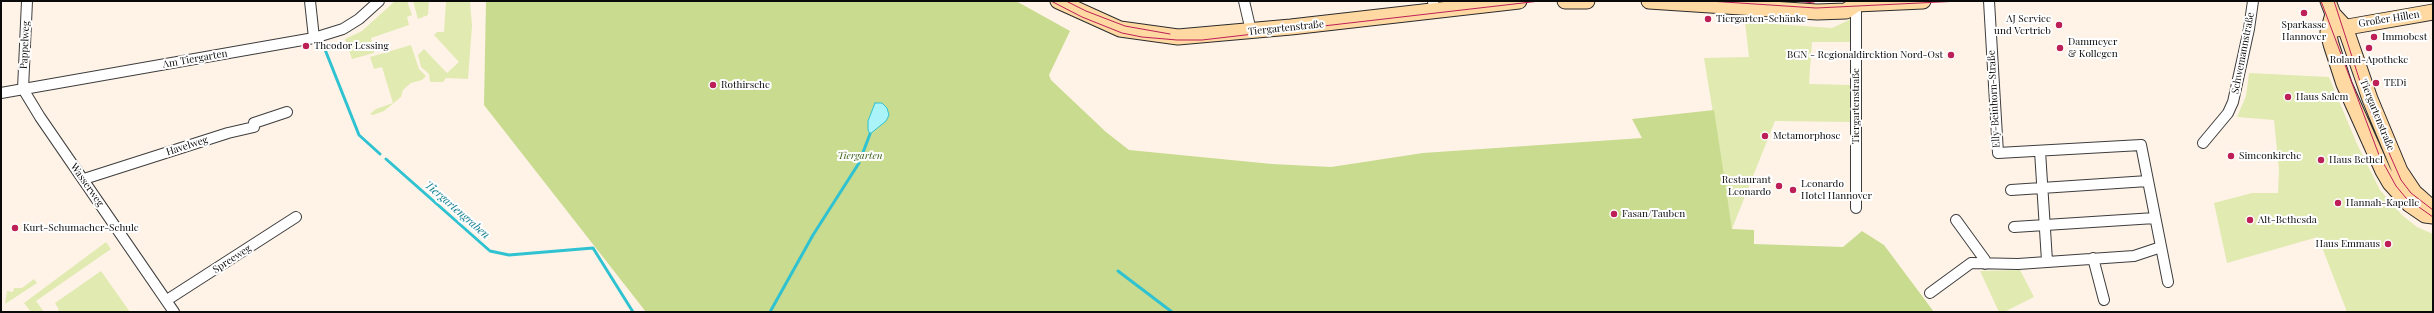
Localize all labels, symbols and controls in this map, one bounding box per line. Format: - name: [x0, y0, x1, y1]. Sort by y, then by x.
- marker: Sparkasse Hannover: [2299, 8, 2309, 18]
- street label: Großer Hillen: [2358, 8, 2420, 30]
- street label: Schwemannstraße: [2229, 11, 2257, 95]
- place label: Tiergarten-Schänke: [1716, 13, 1806, 25]
- place label: AJ Service und Vertrieb: [1994, 13, 2051, 36]
- marker: Tiergarten-Schänke: [1703, 14, 1713, 24]
- street label: Tiergartenstraße: [1247, 18, 1325, 38]
- place label: Sparkasse Hannover: [2282, 19, 2326, 42]
- marker: AJ Service und Vertrieb: [2054, 20, 2064, 30]
- street label: Pappelweg: [18, 21, 32, 69]
- place label: Immobest: [2382, 31, 2427, 43]
- marker: Immobest: [2369, 32, 2379, 42]
- place label: Dammeyer & Kollegen: [2068, 36, 2118, 60]
- place label: Theodor Lessing: [314, 40, 389, 52]
- marker: Theodor Lessing: [301, 41, 311, 51]
- marker: Dammeyer & Kollegen: [2055, 43, 2065, 53]
- marker: Roland-Apotheke: [2364, 43, 2374, 53]
- street label: Am Tiergarten: [162, 47, 228, 71]
- place label: BGN - Regionaldirektion Nord-Ost: [1787, 49, 1943, 61]
- marker: BGN - Regionaldirektion Nord-Ost: [1946, 50, 1956, 60]
- street label: Elly-Beinhorn-Straße: [1985, 50, 2003, 148]
- place label: Roland-Apotheke: [2330, 54, 2408, 66]
- street label: Tiergartenstraße: [1850, 68, 1862, 144]
- street label: Tiergartenstraße: [2357, 77, 2397, 153]
- place label: TEDi: [2384, 77, 2406, 89]
- marker: TEDi: [2371, 78, 2381, 88]
- place label: Rothirsche: [721, 79, 770, 91]
- marker: Rothirsche: [708, 80, 718, 90]
- place label: Haus Salem: [2296, 91, 2348, 103]
- marker: Haus Salem: [2283, 92, 2293, 102]
- place label: Metamorphose: [1773, 130, 1841, 142]
- marker: Metamorphose: [1760, 131, 1770, 141]
- street label: Havelweg: [165, 134, 209, 158]
- park label: Tiergarten: [837, 150, 883, 162]
- place label: Simeonkirche: [2239, 150, 2301, 162]
- marker: Simeonkirche: [2226, 151, 2236, 161]
- place label: Haus Bethel: [2329, 154, 2383, 166]
- marker: Haus Bethel: [2316, 155, 2326, 165]
- street label: Wasserweg: [68, 161, 106, 209]
- place label: Restaurant Leonardo: [1722, 174, 1771, 198]
- water label: Tiergartengraben: [422, 178, 492, 242]
- place label: Leonardo Hotel Hannover: [1801, 178, 1872, 202]
- marker: Restaurant Leonardo: [1774, 181, 1784, 191]
- marker: Leonardo Hotel Hannover: [1788, 185, 1798, 195]
- place label: Hannah-Kapelle: [2346, 197, 2419, 209]
- marker: Hannah-Kapelle: [2333, 198, 2343, 208]
- place label: Fasan/Tauben: [1622, 208, 1685, 220]
- marker: Fasan/Tauben: [1609, 209, 1619, 219]
- place label: Alt-Bethesda: [2258, 214, 2317, 226]
- marker: Alt-Bethesda: [2245, 215, 2255, 225]
- place label: Kurt-Schumacher-Schule: [23, 222, 139, 234]
- marker: Kurt-Schumacher-Schule: [10, 223, 20, 233]
- place label: Haus Emmaus: [2316, 238, 2380, 250]
- marker: Haus Emmaus: [2383, 239, 2393, 249]
- street label: Spreeweg: [210, 242, 254, 276]

